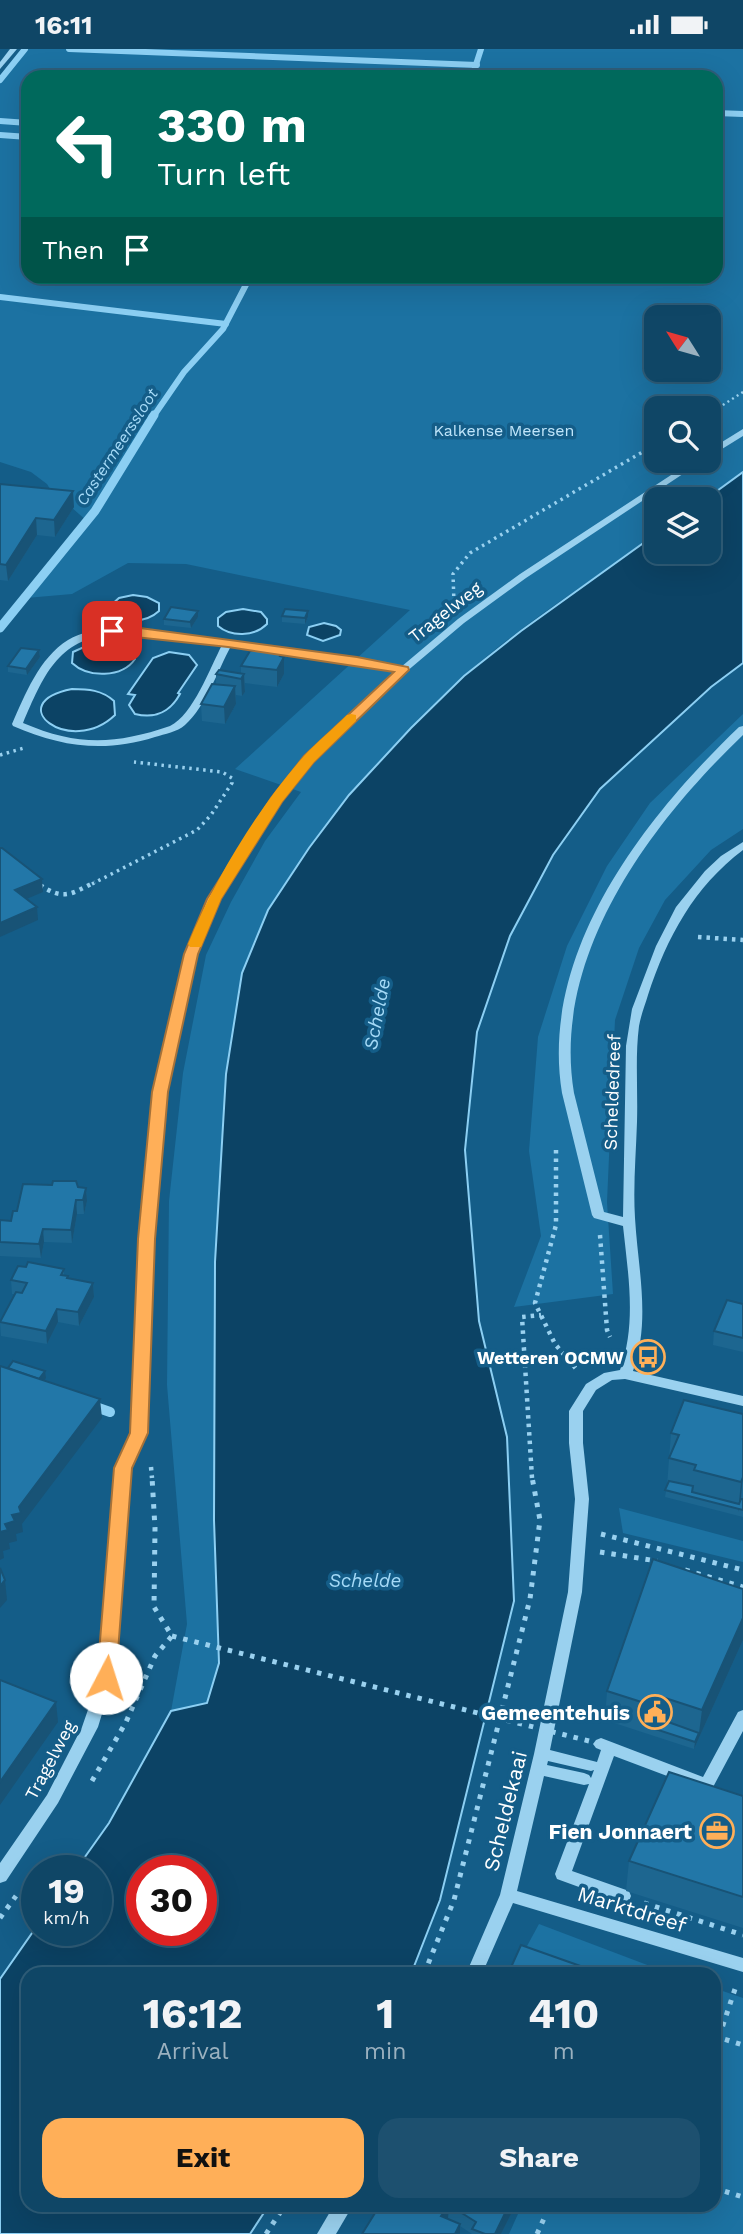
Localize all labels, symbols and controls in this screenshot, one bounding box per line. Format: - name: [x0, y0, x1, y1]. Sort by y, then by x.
- text: 16:11: [35, 10, 93, 40]
- text: 330 m: [157, 96, 307, 154]
- icon: left: [42, 98, 133, 189]
- text: Turn left: [157, 155, 290, 193]
- icon: arrive: [118, 231, 156, 269]
- text: Then: [42, 235, 104, 265]
- north arrow: [644, 305, 721, 381]
- map controls: [644, 305, 721, 564]
- water label: Castermeerssloot: [72, 384, 162, 509]
- button: search: [644, 396, 721, 473]
- park label: Kalkense Meersen: [433, 421, 575, 440]
- button: layers: [644, 487, 721, 564]
- street label: Tragelweg: [404, 577, 486, 647]
- pin: [82, 601, 142, 661]
- icon: arrive: [93, 612, 131, 650]
- water label: Schelde: [359, 976, 395, 1052]
- street label: Scheldedreef: [599, 1033, 625, 1151]
- bus stop icon: Wetteren OCMW: [629, 1338, 667, 1376]
- place label: Wetteren OCMW: [477, 1347, 624, 1368]
- water label: Schelde: [329, 1569, 401, 1592]
- position arrow: [69, 1641, 143, 1715]
- public building icon: Gemeentehuis: [636, 1693, 674, 1731]
- place label: Gemeentehuis: [481, 1700, 630, 1725]
- street label: Tragelweg: [20, 1716, 80, 1803]
- street label: Scheldekaai: [478, 1748, 532, 1874]
- office icon: Fien Jonnaert: [698, 1812, 736, 1850]
- place label: Fien Jonnaert: [548, 1819, 692, 1844]
- speed limit sign: 30: [126, 1855, 217, 1946]
- text: 19: [48, 1870, 85, 1912]
- street label: Marktdreef: [574, 1881, 690, 1937]
- text: km/h: [43, 1907, 90, 1928]
- text: 16:12: [143, 1989, 242, 2038]
- text: 1: [376, 1989, 394, 2038]
- text: 410: [528, 1989, 599, 2038]
- text: Arrival: [157, 2038, 228, 2065]
- text: min: [364, 2038, 406, 2065]
- text: m: [553, 2038, 575, 2065]
- button: Exit: [42, 2118, 364, 2198]
- button: Share: [378, 2118, 700, 2198]

